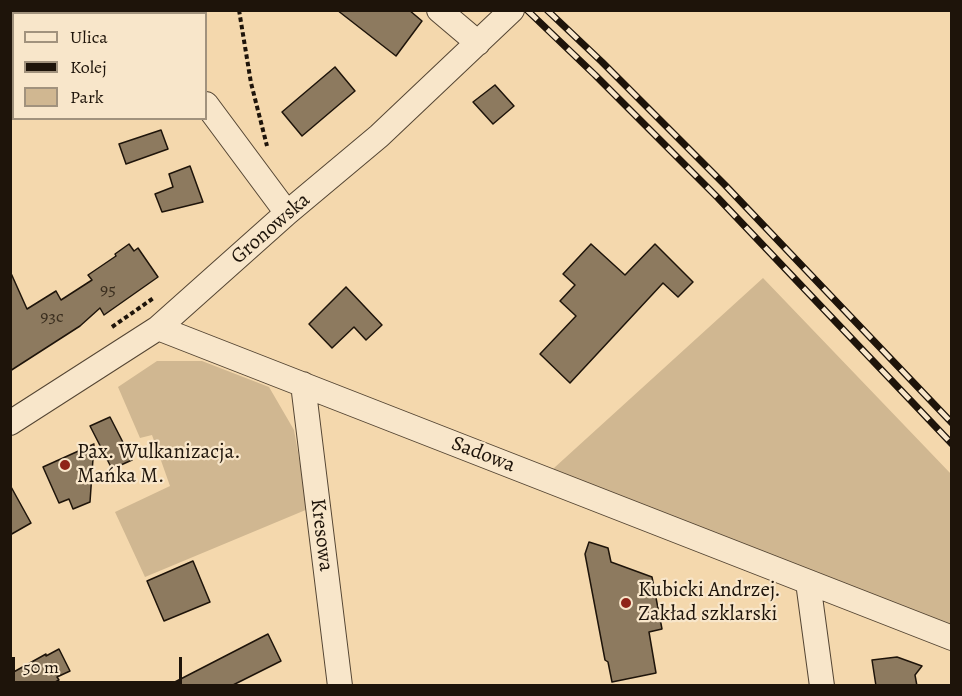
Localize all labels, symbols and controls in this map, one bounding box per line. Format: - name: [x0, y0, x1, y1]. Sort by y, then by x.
- legend: [12, 12, 207, 120]
- text: Ulica: [70, 25, 108, 49]
- text: Kolej: [70, 55, 107, 79]
- text: Park: [70, 85, 104, 109]
- street label: Gronowska: [226, 188, 316, 270]
- house number: 95: [100, 280, 116, 302]
- house number: 93c: [40, 307, 64, 329]
- street label: Sadowa: [448, 431, 518, 479]
- place label: Pax. Wulkanizacja. Mańka M.: [77, 440, 241, 490]
- marker: Pax. Wulkanizacja. Mańka M.: [58, 458, 72, 472]
- street label: Kresowa: [304, 497, 338, 573]
- place label: Kubicki Andrzej. Zakład szklarski: [638, 578, 781, 628]
- marker: Kubicki Andrzej. Zakład szklarski: [619, 596, 633, 610]
- scale bar: [15, 645, 184, 683]
- text: 50 m: [23, 655, 59, 679]

